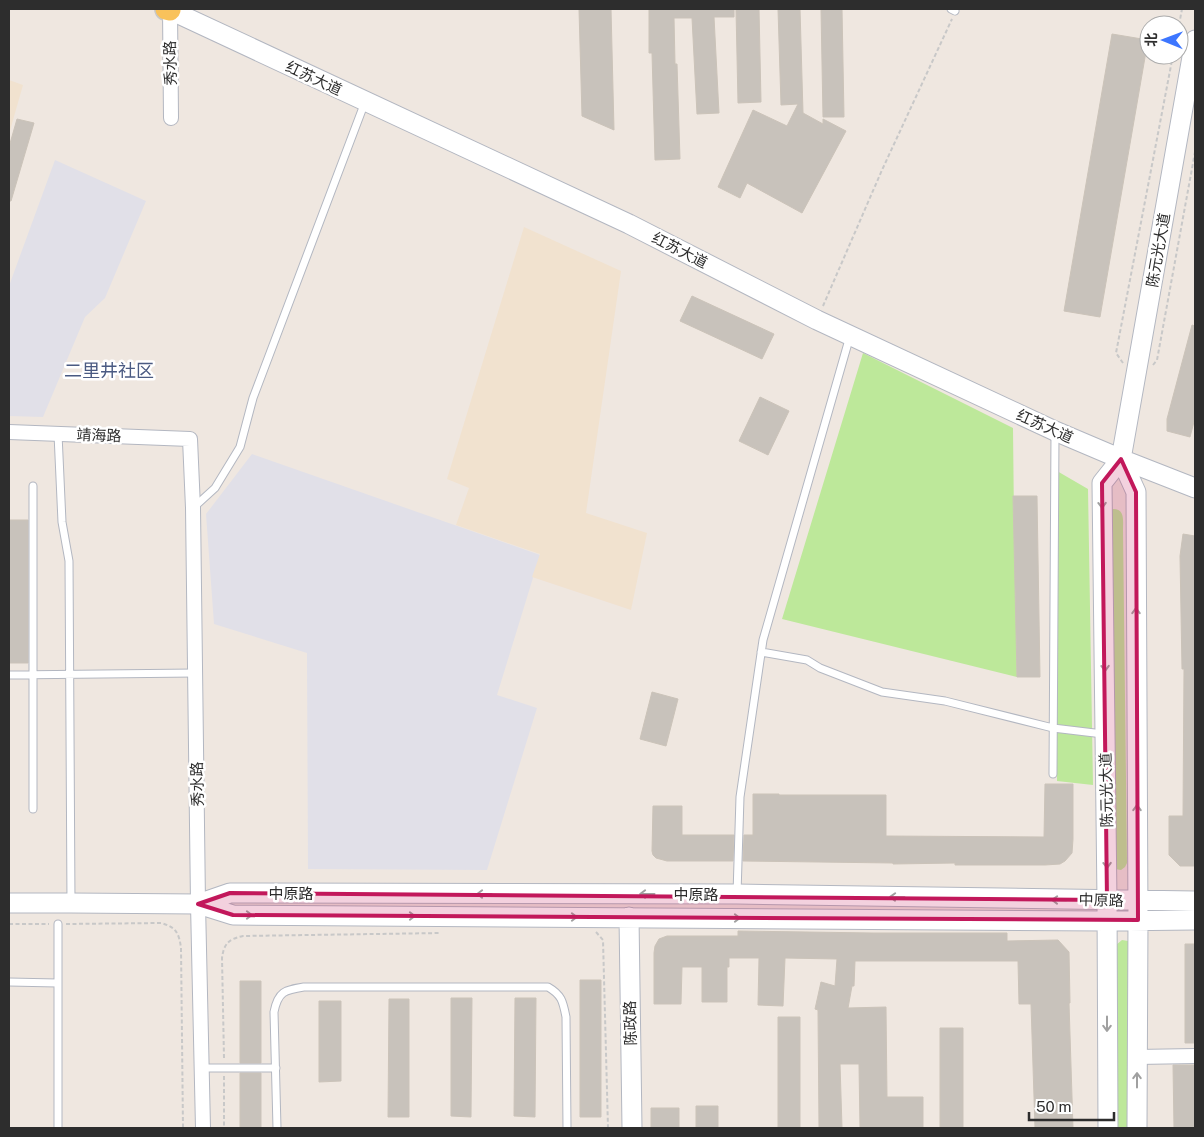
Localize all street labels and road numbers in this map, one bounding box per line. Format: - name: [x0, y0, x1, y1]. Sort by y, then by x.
- street label: 秀水路: [161, 40, 179, 86]
- street label: 红苏大道: [283, 58, 345, 98]
- street label: 陈元光大道: [1143, 212, 1173, 288]
- street label: 红苏大道: [649, 229, 711, 271]
- street label: 红苏大道: [1014, 406, 1076, 446]
- street label: 靖海路: [76, 426, 122, 444]
- street label: 陈元光大道: [1097, 752, 1115, 828]
- street label: 秀水路: [188, 761, 206, 807]
- street label: 中原路: [268, 885, 314, 902]
- street label: 中原路: [673, 886, 719, 903]
- street label: 中原路: [1078, 891, 1124, 909]
- street label: 陈政路: [621, 1000, 639, 1046]

